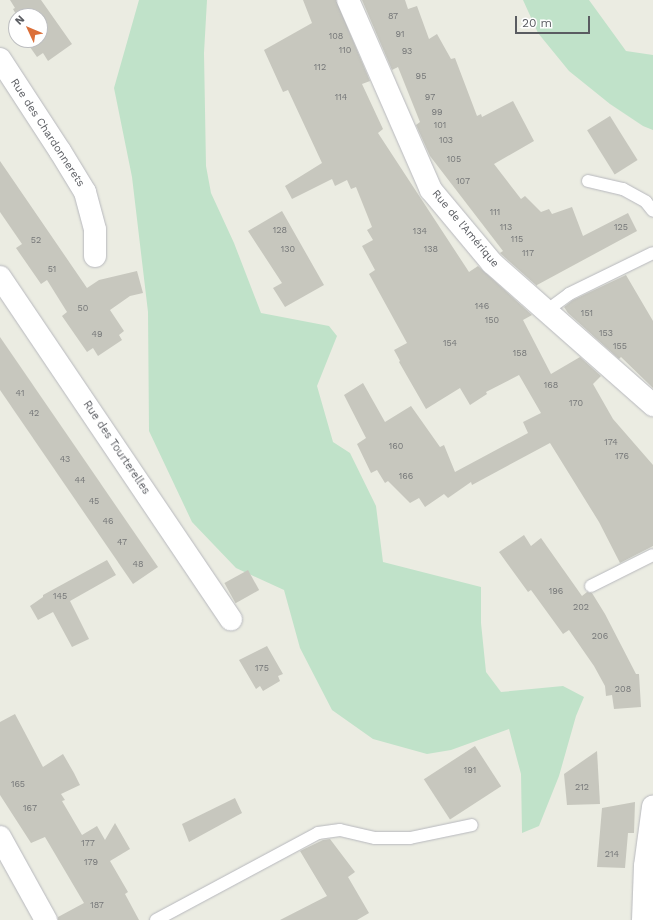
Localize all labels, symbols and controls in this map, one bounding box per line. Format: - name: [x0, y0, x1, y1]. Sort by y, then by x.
- north arrow: [8, 8, 48, 48]
- scale bar: [517, 8, 592, 34]
- house number: 87: [388, 11, 398, 21]
- text: N: [12, 13, 27, 27]
- text: 20 m: [522, 16, 552, 30]
- house number: 91: [395, 29, 405, 39]
- house number: 108: [329, 31, 343, 41]
- house number: 110: [339, 45, 351, 55]
- house number: 93: [402, 46, 412, 56]
- house number: 112: [314, 62, 326, 72]
- house number: 95: [416, 71, 426, 81]
- street label: Rue des Chardonnerets: [7, 77, 87, 189]
- house number: 114: [335, 92, 347, 102]
- house number: 97: [425, 92, 435, 102]
- house number: 99: [431, 107, 443, 117]
- house number: 101: [434, 120, 446, 130]
- house number: 103: [439, 135, 453, 145]
- house number: 105: [447, 154, 461, 164]
- house number: 107: [456, 176, 470, 186]
- street label: Rue de l'Amérique: [429, 188, 501, 270]
- house number: 111: [490, 207, 500, 217]
- house number: 113: [500, 222, 512, 232]
- house number: 125: [614, 222, 628, 232]
- house number: 128: [273, 225, 287, 235]
- house number: 134: [413, 226, 427, 236]
- house number: 115: [511, 234, 523, 244]
- house number: 52: [31, 235, 41, 245]
- house number: 130: [281, 244, 295, 254]
- house number: 138: [424, 244, 438, 254]
- house number: 117: [522, 248, 534, 258]
- house number: 51: [48, 264, 56, 274]
- house number: 146: [475, 301, 489, 311]
- house number: 50: [78, 303, 88, 313]
- house number: 151: [581, 308, 593, 318]
- house number: 150: [485, 315, 499, 325]
- house number: 153: [599, 328, 613, 338]
- house number: 49: [91, 329, 103, 339]
- house number: 154: [443, 338, 457, 348]
- house number: 155: [613, 341, 627, 351]
- house number: 158: [513, 348, 527, 358]
- house number: 168: [544, 380, 558, 390]
- house number: 41: [16, 388, 24, 398]
- house number: 170: [569, 398, 583, 408]
- street label: Rue des Tourterelles: [80, 399, 152, 497]
- house number: 42: [29, 408, 39, 418]
- house number: 174: [604, 437, 618, 447]
- house number: 160: [389, 441, 403, 451]
- house number: 176: [615, 451, 629, 461]
- house number: 43: [60, 454, 70, 464]
- house number: 166: [399, 471, 413, 481]
- house number: 44: [75, 475, 85, 485]
- house number: 45: [89, 496, 99, 506]
- house number: 46: [103, 516, 113, 526]
- house number: 47: [117, 537, 127, 547]
- house number: 48: [132, 559, 144, 569]
- house number: 196: [549, 586, 563, 596]
- house number: 145: [53, 591, 67, 601]
- house number: 202: [573, 602, 589, 612]
- house number: 206: [592, 631, 608, 641]
- house number: 175: [255, 663, 269, 673]
- house number: 208: [615, 684, 631, 694]
- house number: 191: [464, 765, 476, 775]
- house number: 165: [11, 779, 25, 789]
- house number: 212: [575, 782, 589, 792]
- house number: 167: [23, 803, 37, 813]
- house number: 177: [81, 838, 95, 848]
- house number: 214: [605, 849, 619, 859]
- house number: 179: [84, 857, 98, 867]
- house number: 187: [90, 900, 104, 910]

